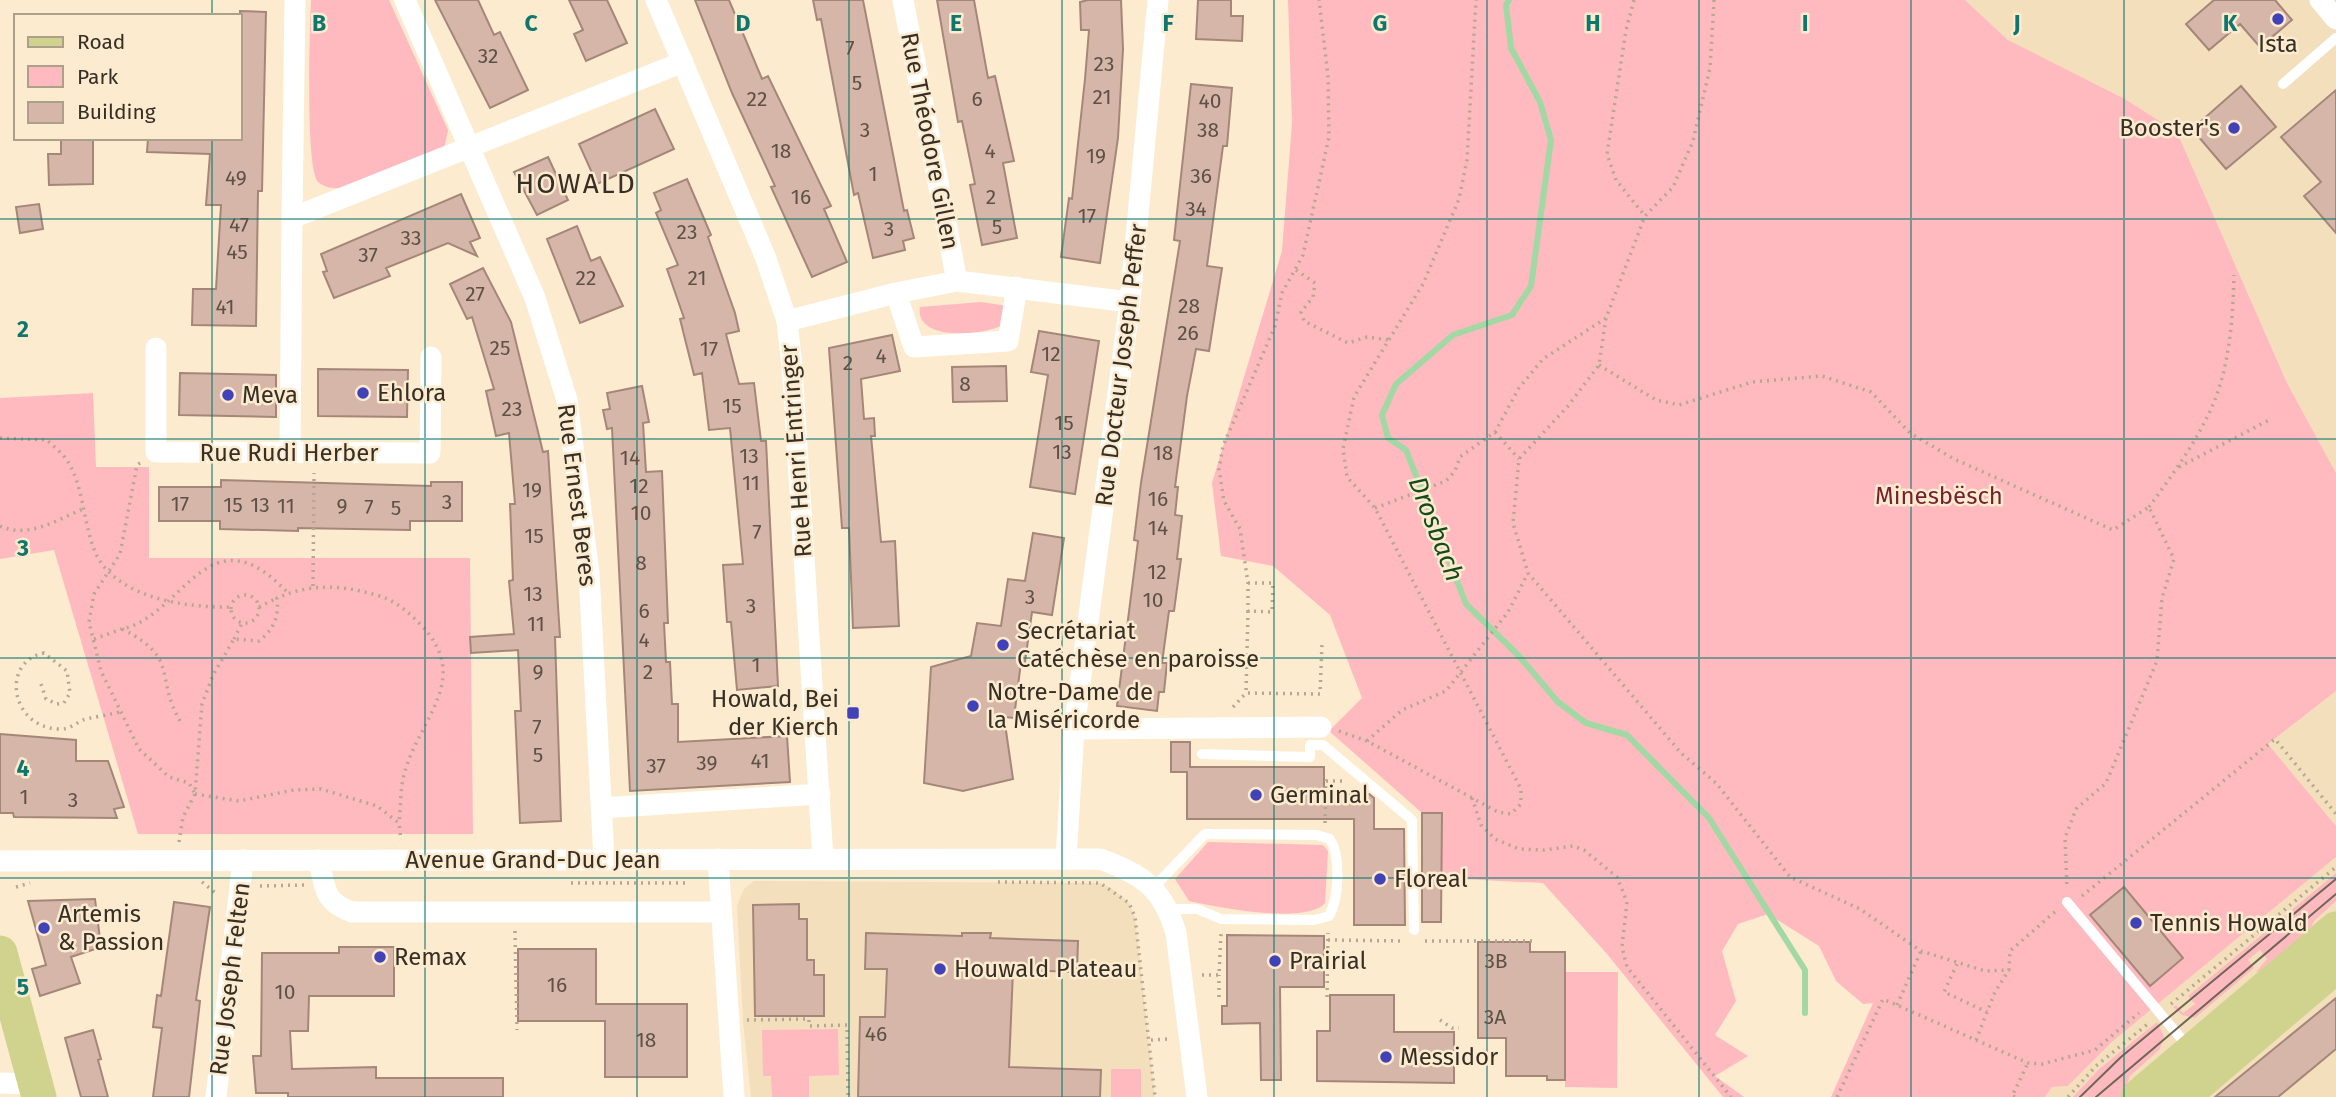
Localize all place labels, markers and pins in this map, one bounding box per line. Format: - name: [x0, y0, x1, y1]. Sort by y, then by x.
- marker: Ista: [2270, 11, 2286, 27]
- place label: Ista: [2258, 30, 2298, 58]
- place label: Booster's: [2119, 114, 2220, 142]
- marker: Booster's: [2226, 120, 2242, 136]
- place label: Ehlora: [377, 379, 446, 407]
- place label: Meva: [242, 381, 298, 409]
- marker: Ehlora: [355, 385, 371, 401]
- marker: Meva: [220, 387, 236, 403]
- place label: Secrétariat Catéchèse en paroisse: [1017, 617, 1259, 673]
- marker: Secrétariat Catéchèse en paroisse: [995, 637, 1011, 653]
- place label: Notre-Dame de la Miséricorde: [987, 678, 1153, 734]
- place label: Howald, Bei der Kierch: [711, 685, 839, 741]
- marker: Notre-Dame de la Miséricorde: [965, 698, 981, 714]
- marker: Howald, Bei der Kierch: [845, 705, 861, 721]
- place label: Germinal: [1270, 781, 1369, 809]
- marker: Germinal: [1248, 787, 1264, 803]
- place label: Floreal: [1394, 865, 1468, 893]
- marker: Floreal: [1372, 871, 1388, 887]
- place label: Artemis & Passion: [58, 900, 164, 956]
- place label: Tennis Howald: [2150, 909, 2308, 937]
- marker: Tennis Howald: [2128, 915, 2144, 931]
- marker: Artemis & Passion: [36, 920, 52, 936]
- place label: Remax: [394, 943, 467, 971]
- place label: Prairial: [1289, 947, 1367, 975]
- marker: Remax: [372, 949, 388, 965]
- marker: Prairial: [1267, 953, 1283, 969]
- place label: Houwald Plateau: [954, 955, 1138, 983]
- marker: Houwald Plateau: [932, 961, 948, 977]
- place label: Messidor: [1400, 1043, 1499, 1071]
- marker: Messidor: [1378, 1049, 1394, 1065]

